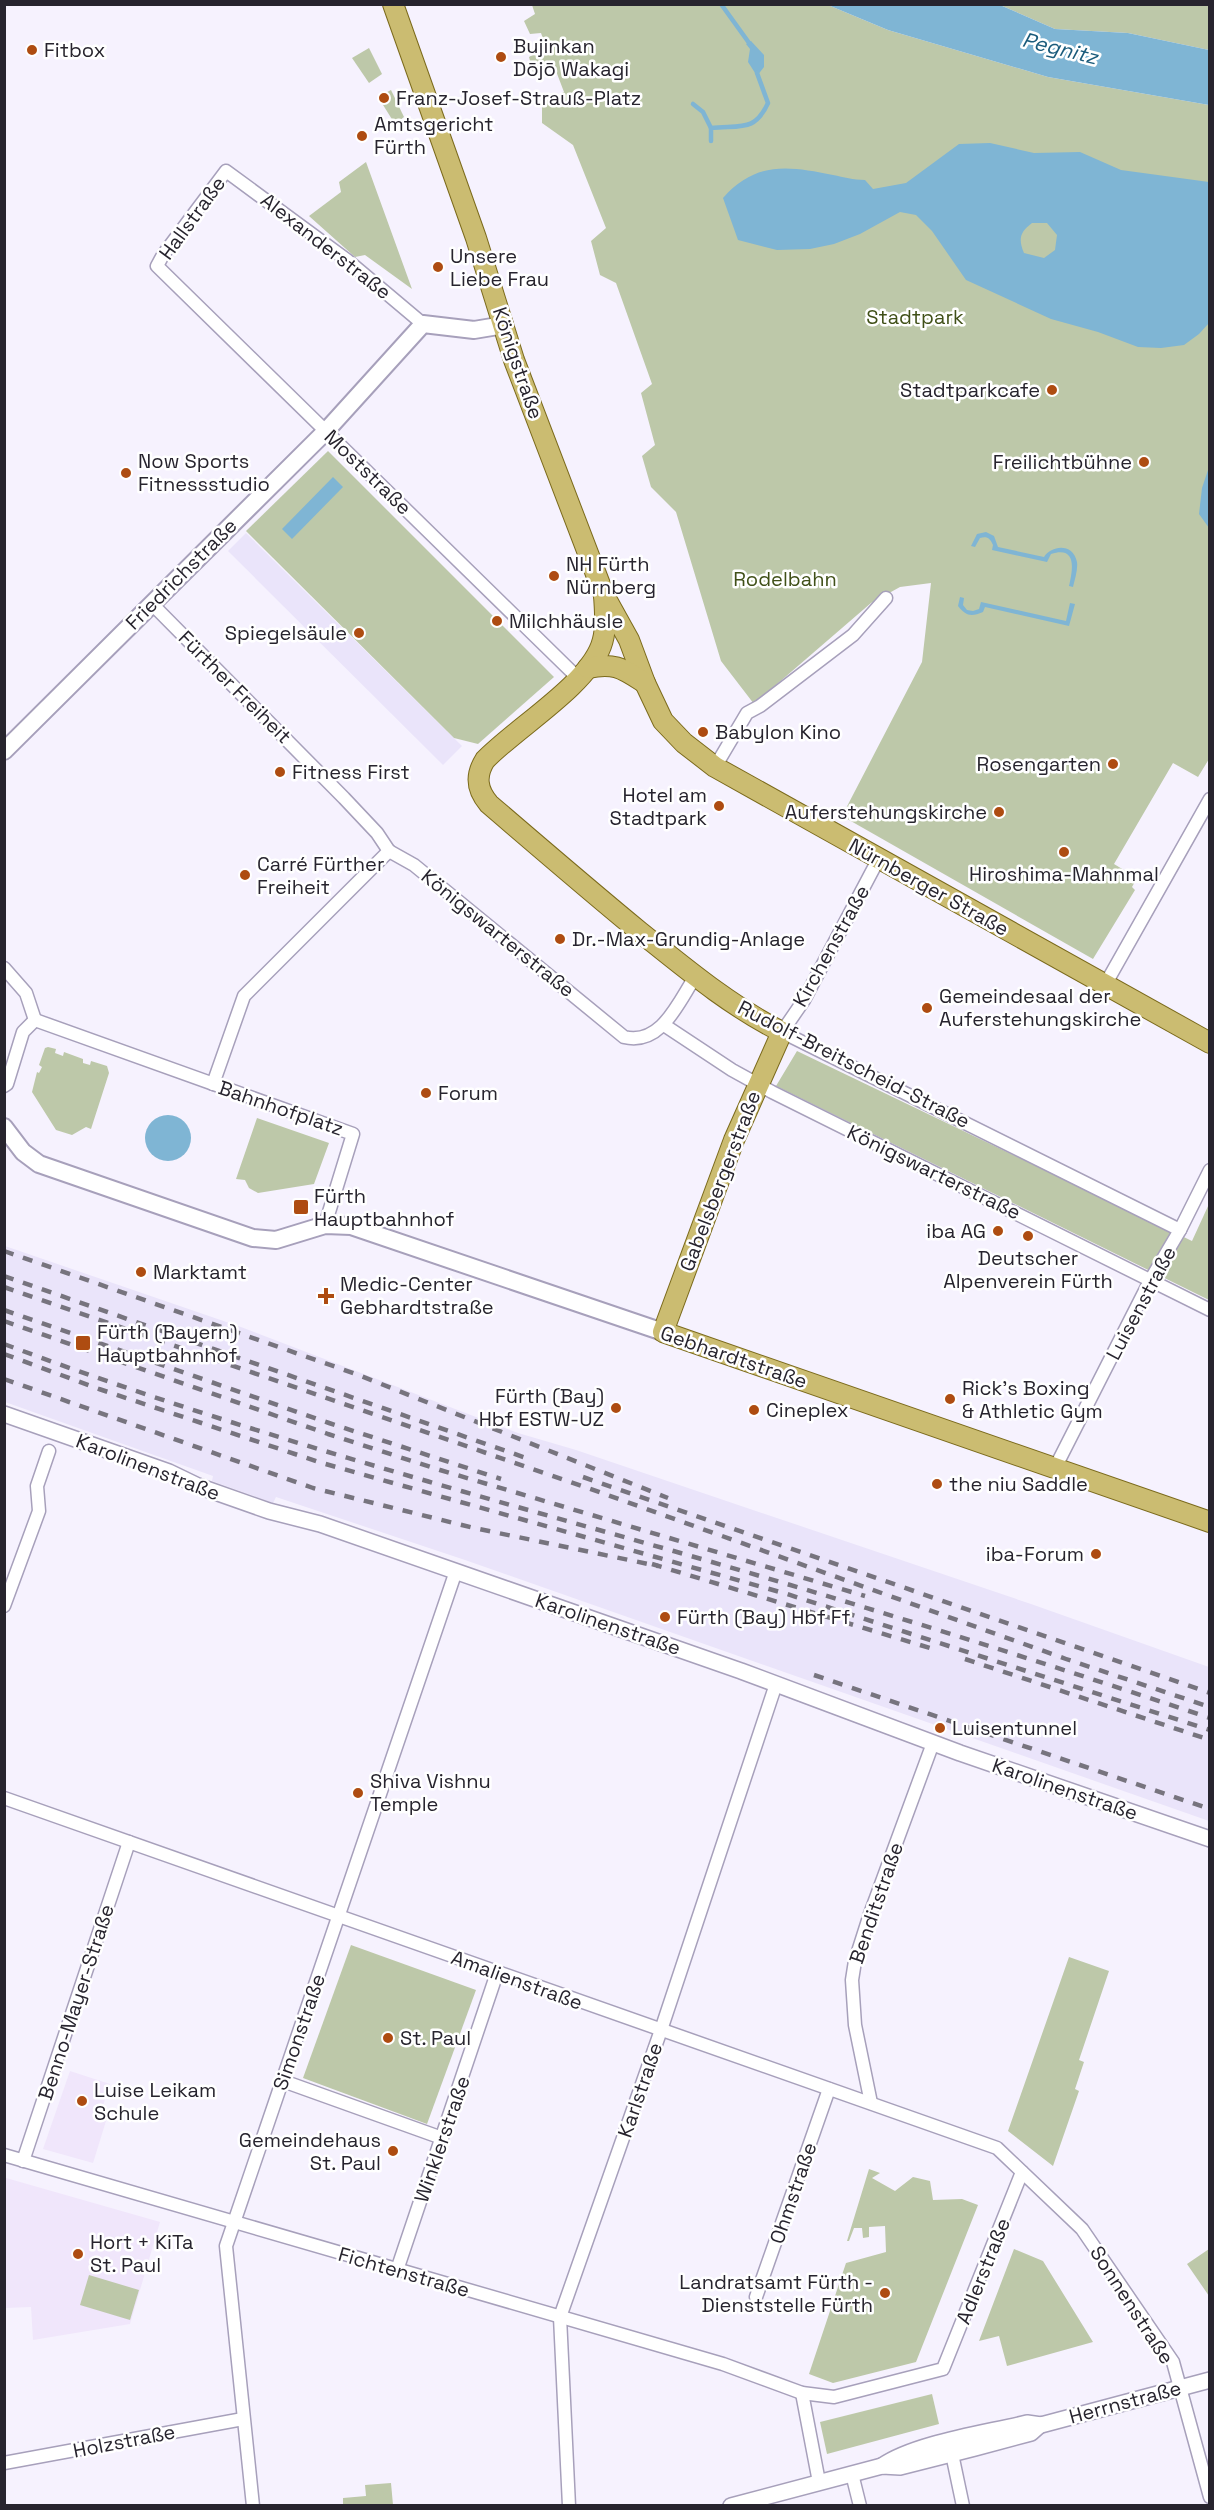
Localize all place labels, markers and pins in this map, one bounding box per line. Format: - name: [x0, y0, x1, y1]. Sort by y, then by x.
- place label: Bujinkan Dōjō Wakagi: [513, 33, 629, 82]
- place label: Fitbox: [44, 37, 105, 63]
- marker: Fitbox: [25, 43, 39, 57]
- marker: Bujinkan Dōjō Wakagi: [494, 50, 508, 64]
- place label: Franz-Josef-Strauß-Platz: [396, 85, 641, 111]
- marker: Franz-Josef-Strauß-Platz: [377, 91, 391, 105]
- place label: Amtsgericht Fürth: [374, 111, 494, 160]
- marker: Amtsgericht Fürth: [355, 129, 369, 143]
- place label: Unsere Liebe Frau: [450, 243, 549, 292]
- marker: Unsere Liebe Frau: [431, 260, 445, 274]
- place label: Stadtparkcafe: [900, 377, 1040, 403]
- marker: Stadtparkcafe: [1045, 383, 1059, 397]
- place label: Now Sports Fitnessstudio: [138, 448, 270, 497]
- place label: Freilichtbühne: [993, 449, 1132, 475]
- marker: Freilichtbühne: [1137, 455, 1151, 469]
- marker: Now Sports Fitnessstudio: [119, 466, 133, 480]
- place label: NH Fürth Nürnberg: [566, 551, 656, 600]
- marker: NH Fürth Nürnberg: [547, 569, 561, 583]
- place label: Milchhäusle: [509, 608, 623, 634]
- marker: Milchhäusle: [490, 614, 504, 628]
- place label: Spiegelsäule: [225, 620, 347, 646]
- marker: Spiegelsäule: [352, 626, 366, 640]
- place label: Babylon Kino: [715, 719, 841, 745]
- marker: Babylon Kino: [696, 725, 710, 739]
- place label: Rosengarten: [977, 751, 1101, 777]
- marker: Rosengarten: [1106, 757, 1120, 771]
- place label: Fitness First: [292, 759, 410, 785]
- marker: Fitness First: [273, 765, 287, 779]
- place label: Hotel am Stadtpark: [610, 782, 707, 831]
- marker: Hotel am Stadtpark: [712, 799, 726, 813]
- place label: Auferstehungskirche: [785, 799, 987, 825]
- marker: Auferstehungskirche: [992, 805, 1006, 819]
- marker: Hiroshima-Mahnmal: [1057, 845, 1071, 859]
- place label: Carré Fürther Freiheit: [257, 851, 384, 900]
- place label: Hiroshima-Mahnmal: [969, 861, 1159, 887]
- marker: Carré Fürther Freiheit: [238, 868, 252, 882]
- place label: Dr.-Max-Grundig-Anlage: [572, 926, 805, 952]
- marker: Dr.-Max-Grundig-Anlage: [553, 932, 567, 946]
- place label: Gemeindesaal der Auferstehungskirche: [939, 983, 1141, 1032]
- marker: Gemeindesaal der Auferstehungskirche: [920, 1001, 934, 1015]
- place label: Forum: [438, 1080, 498, 1106]
- marker: Forum: [419, 1086, 433, 1100]
- place label: Fürth Hauptbahnhof: [314, 1183, 454, 1232]
- marker: Fürth Hauptbahnhof: [292, 1198, 310, 1216]
- place label: iba AG: [926, 1218, 986, 1244]
- marker: iba AG: [991, 1224, 1005, 1238]
- marker: Deutscher Alpenverein Fürth: [1021, 1229, 1035, 1243]
- place label: Deutscher Alpenverein Fürth: [943, 1245, 1113, 1294]
- place label: Marktamt: [153, 1259, 247, 1285]
- marker: Marktamt: [134, 1265, 148, 1279]
- place label: Medic-Center Gebhardtstraße: [340, 1271, 494, 1320]
- marker: Medic-Center Gebhardtstraße: [317, 1287, 335, 1305]
- place label: Fürth (Bayern) Hauptbahnhof: [97, 1319, 238, 1368]
- marker: Fürth (Bayern) Hauptbahnhof: [74, 1334, 92, 1352]
- place label: Rick's Boxing & Athletic Gym: [962, 1375, 1103, 1424]
- place label: Fürth (Bay) Hbf ESTW-UZ: [479, 1383, 604, 1432]
- marker: Rick's Boxing & Athletic Gym: [943, 1392, 957, 1406]
- place label: Cineplex: [766, 1397, 849, 1423]
- marker: Fürth (Bay) Hbf ESTW-UZ: [609, 1401, 623, 1415]
- marker: Cineplex: [747, 1403, 761, 1417]
- place label: the niu Saddle: [949, 1471, 1088, 1497]
- marker: the niu Saddle: [930, 1477, 944, 1491]
- place label: iba-Forum: [986, 1541, 1084, 1567]
- marker: iba-Forum: [1089, 1547, 1103, 1561]
- place label: Fürth (Bay) Hbf Ff: [677, 1604, 851, 1630]
- marker: Fürth (Bay) Hbf Ff: [658, 1610, 672, 1624]
- place label: Luisentunnel: [952, 1715, 1077, 1741]
- marker: Luisentunnel: [933, 1721, 947, 1735]
- place label: Shiva Vishnu Temple: [370, 1768, 491, 1817]
- marker: Shiva Vishnu Temple: [351, 1786, 365, 1800]
- place label: St. Paul: [400, 2025, 471, 2051]
- marker: St. Paul: [381, 2031, 395, 2045]
- place label: Luise Leikam Schule: [94, 2077, 216, 2126]
- marker: Luise Leikam Schule: [75, 2094, 89, 2108]
- place label: Gemeindehaus St. Paul: [239, 2127, 381, 2176]
- marker: Gemeindehaus St. Paul: [386, 2144, 400, 2158]
- place label: Hort + KiTa St. Paul: [90, 2229, 194, 2278]
- marker: Hort + KiTa St. Paul: [71, 2247, 85, 2261]
- place label: Landratsamt Fürth - Dienststelle Fürth: [679, 2269, 873, 2318]
- marker: Landratsamt Fürth - Dienststelle Fürth: [878, 2286, 892, 2300]

